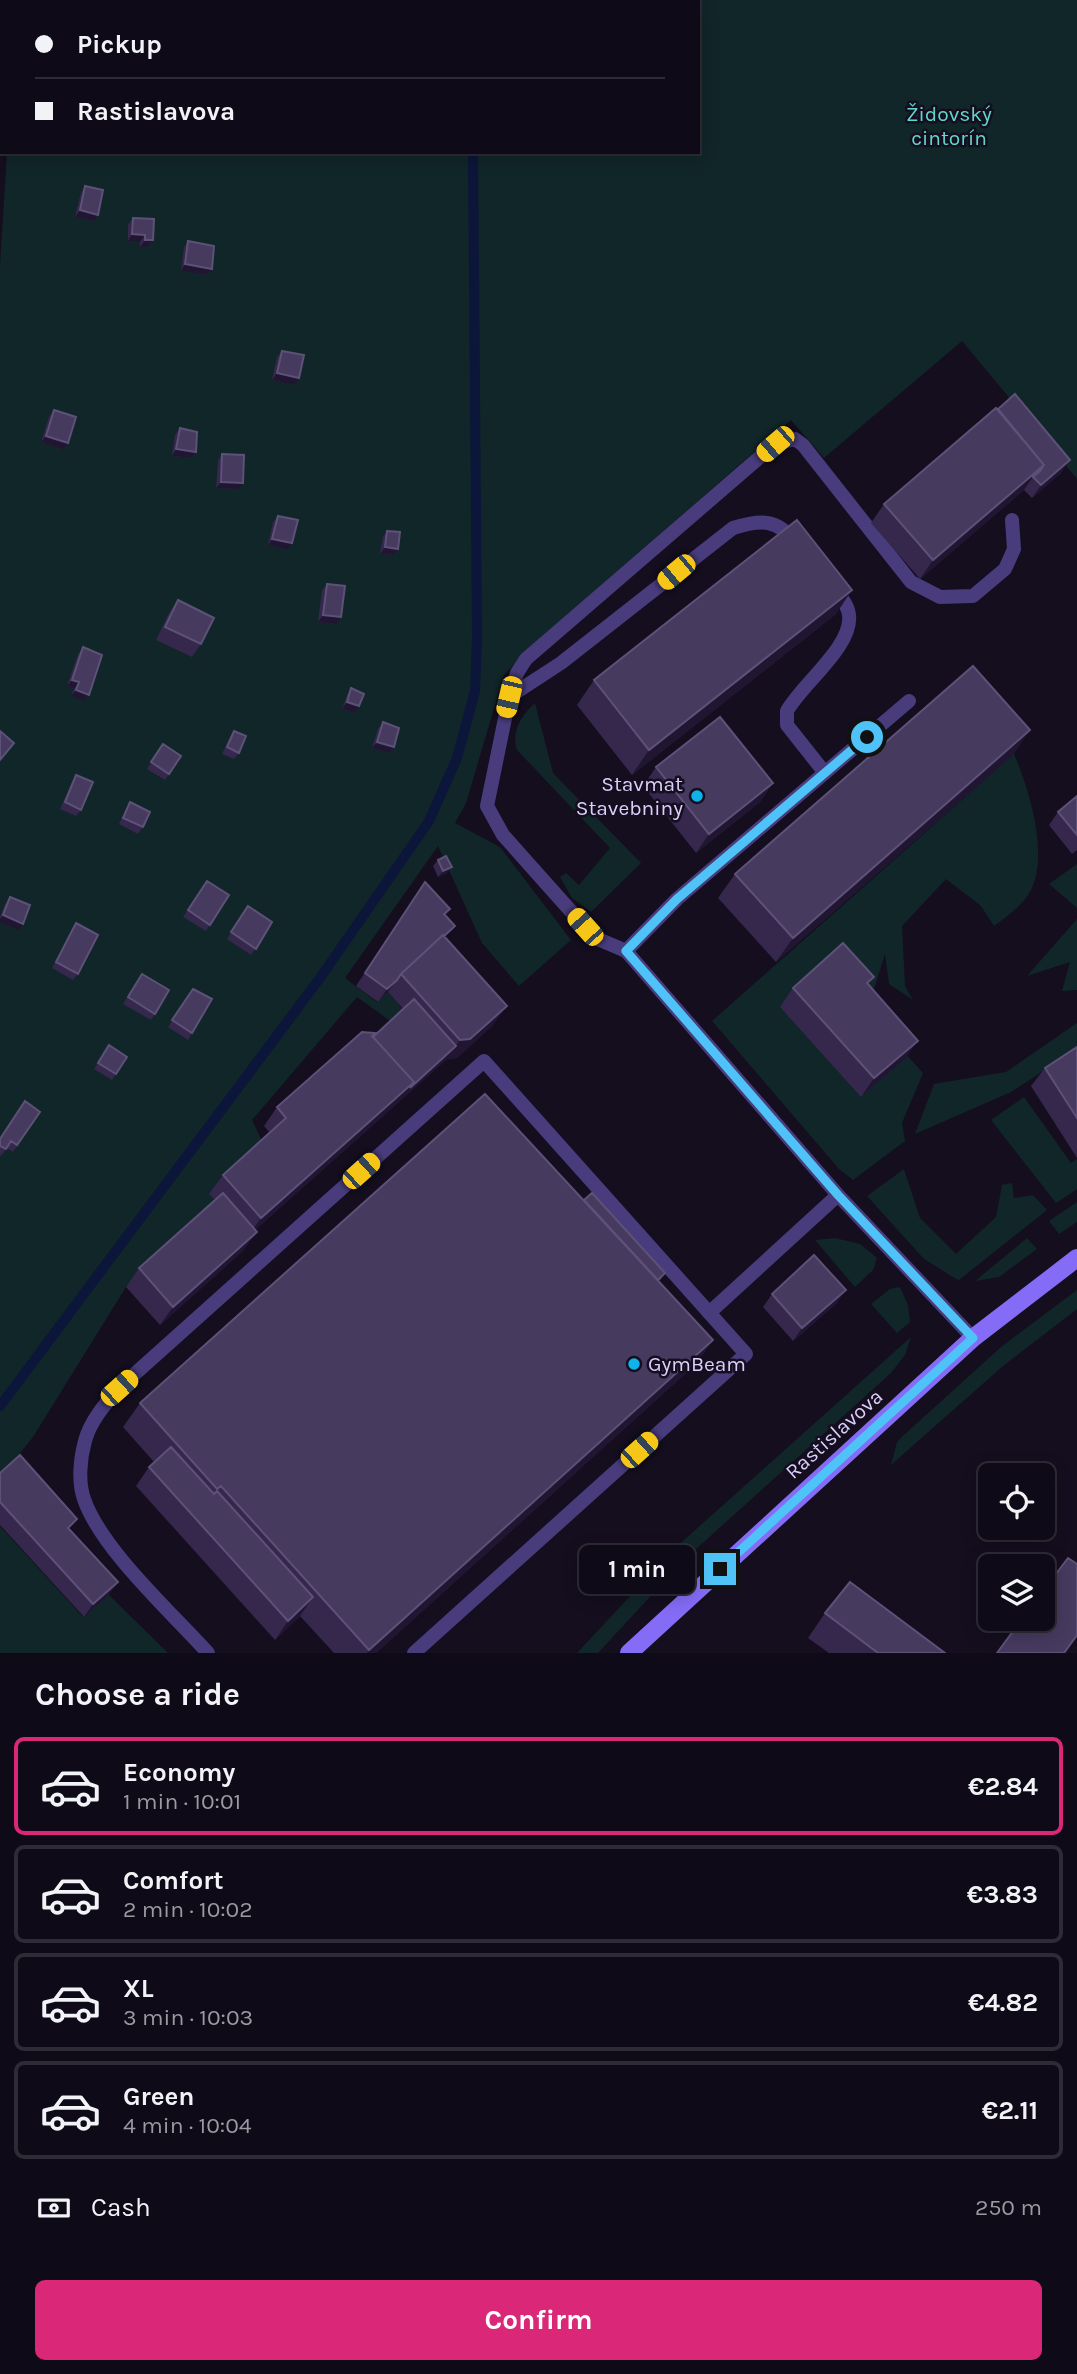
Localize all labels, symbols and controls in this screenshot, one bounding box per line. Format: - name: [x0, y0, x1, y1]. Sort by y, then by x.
- text: Pickup: [77, 29, 162, 60]
- text: Rastislavova: [77, 96, 235, 127]
- park label: Židovský cintorín: [906, 102, 992, 150]
- car: [753, 422, 798, 466]
- car: [654, 550, 699, 594]
- car: [495, 674, 524, 720]
- route start: [851, 721, 883, 753]
- place label: Stavmat Stavebniny: [576, 772, 683, 820]
- marker: Stavmat Stavebniny: [689, 788, 705, 804]
- car: [564, 904, 607, 950]
- car: [339, 1149, 384, 1193]
- place label: GymBeam: [648, 1352, 746, 1376]
- marker: GymBeam: [626, 1356, 642, 1372]
- car: [97, 1366, 142, 1410]
- street label: Rastislavova: [781, 1384, 887, 1484]
- car: [617, 1428, 662, 1472]
- map controls: [978, 1463, 1055, 1631]
- button: locate: [978, 1463, 1055, 1540]
- callout: 1 min: [580, 1544, 696, 1594]
- route end: [704, 1553, 736, 1585]
- button: layers: [978, 1554, 1055, 1631]
- text: 1 min: [608, 1556, 666, 1583]
- text: Choose a ride: [35, 1676, 240, 1713]
- icon: car: [39, 1755, 102, 1818]
- text: Economy: [123, 1757, 235, 1788]
- text: €2.84: [968, 1771, 1038, 1802]
- text: 1 min · 10:01: [123, 1788, 241, 1815]
- icon: car: [39, 1863, 102, 1926]
- text: Comfort: [123, 1865, 224, 1896]
- text: €3.83: [967, 1879, 1038, 1910]
- text: 2 min · 10:02: [123, 1896, 253, 1923]
- icon: car: [39, 1971, 102, 2034]
- text: XL: [123, 1973, 154, 2004]
- text: €4.82: [968, 1987, 1038, 2018]
- text: 3 min · 10:03: [123, 2004, 253, 2031]
- icon: car: [39, 2079, 102, 2142]
- text: Green: [123, 2081, 195, 2112]
- text: €2.11: [982, 2095, 1038, 2126]
- text: 4 min · 10:04: [123, 2112, 252, 2139]
- icon: cash: [35, 2189, 73, 2227]
- text: Cash: [91, 2192, 151, 2223]
- text: 250 m: [975, 2194, 1042, 2221]
- button: Confirm: [35, 2280, 1042, 2360]

